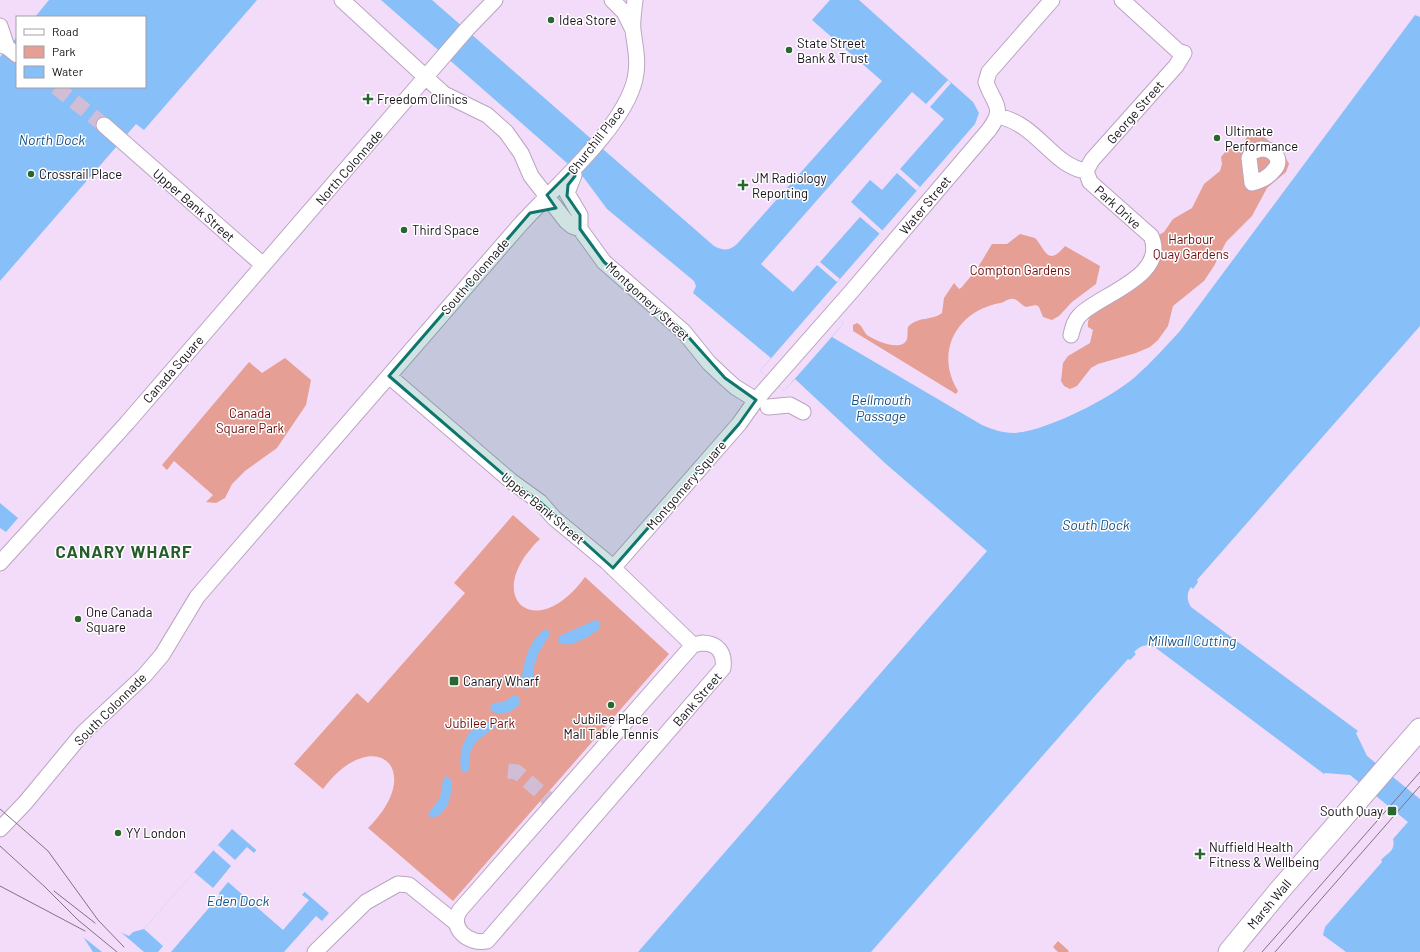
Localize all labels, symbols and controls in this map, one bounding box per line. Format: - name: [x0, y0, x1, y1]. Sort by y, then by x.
- place label: Idea Store: [559, 12, 616, 28]
- marker: Idea Store: [546, 15, 556, 25]
- legend: [16, 16, 146, 88]
- text: Road: [52, 24, 79, 38]
- place label: State Street Bank & Trust: [797, 35, 868, 66]
- text: Park: [52, 44, 76, 58]
- marker: State Street Bank & Trust: [784, 45, 794, 55]
- text: Water: [52, 64, 84, 78]
- street label: George Street: [1103, 77, 1167, 147]
- place label: Freedom Clinics: [377, 91, 468, 107]
- marker: Freedom Clinics: [362, 93, 374, 105]
- street label: Churchill Place: [564, 102, 628, 178]
- place label: Ultimate Performance: [1225, 123, 1298, 154]
- street label: North Colonnade: [312, 126, 386, 208]
- water label: North Dock: [19, 131, 85, 148]
- marker: Ultimate Performance: [1212, 133, 1222, 143]
- street label: Upper Bank Street: [150, 165, 238, 245]
- place label: Crossrail Place: [39, 166, 122, 182]
- marker: Crossrail Place: [26, 169, 36, 179]
- place label: JM Radiology Reporting: [752, 170, 827, 201]
- street label: Water Street: [896, 172, 954, 238]
- marker: JM Radiology Reporting: [737, 179, 749, 191]
- street label: Park Drive: [1091, 182, 1145, 232]
- place label: Third Space: [412, 222, 479, 238]
- marker: Third Space: [399, 225, 409, 235]
- park label: Harbour Quay Gardens: [1153, 231, 1229, 262]
- street label: South Colonnade: [438, 235, 512, 317]
- street label: Montgomery Street: [603, 258, 693, 344]
- park label: Compton Gardens: [970, 262, 1070, 278]
- street label: Canada Square: [139, 332, 207, 406]
- water label: Bellmouth Passage: [851, 391, 911, 424]
- park label: Canada Square Park: [216, 405, 285, 436]
- street label: Montgomery Square: [643, 437, 729, 533]
- street label: Upper Bank Street: [498, 469, 588, 547]
- water label: South Dock: [1062, 516, 1130, 533]
- district label: CANARY WHARF: [55, 541, 193, 561]
- place label: One Canada Square: [86, 604, 152, 635]
- marker: One Canada Square: [73, 614, 83, 624]
- water label: Millwall Cutting: [1148, 632, 1236, 649]
- street label: South Colonnade: [71, 669, 150, 748]
- street label: Bank Street: [669, 669, 725, 729]
- place label: Canary Wharf: [463, 673, 540, 689]
- marker: Canary Wharf: [448, 675, 460, 687]
- marker: Jubilee Place Mall Table Tennis: [606, 700, 616, 710]
- place label: Jubilee Place Mall Table Tennis: [564, 711, 658, 742]
- park label: Jubilee Park: [445, 715, 515, 731]
- place label: South Quay: [1320, 803, 1383, 819]
- marker: South Quay: [1386, 805, 1398, 817]
- place label: YY London: [126, 825, 186, 841]
- marker: YY London: [113, 828, 123, 838]
- place label: Nuffield Health Fitness & Wellbeing: [1209, 839, 1319, 870]
- marker: Nuffield Health Fitness & Wellbeing: [1194, 848, 1206, 860]
- street label: Marsh Wall: [1244, 876, 1294, 932]
- water label: Eden Dock: [207, 892, 269, 909]

